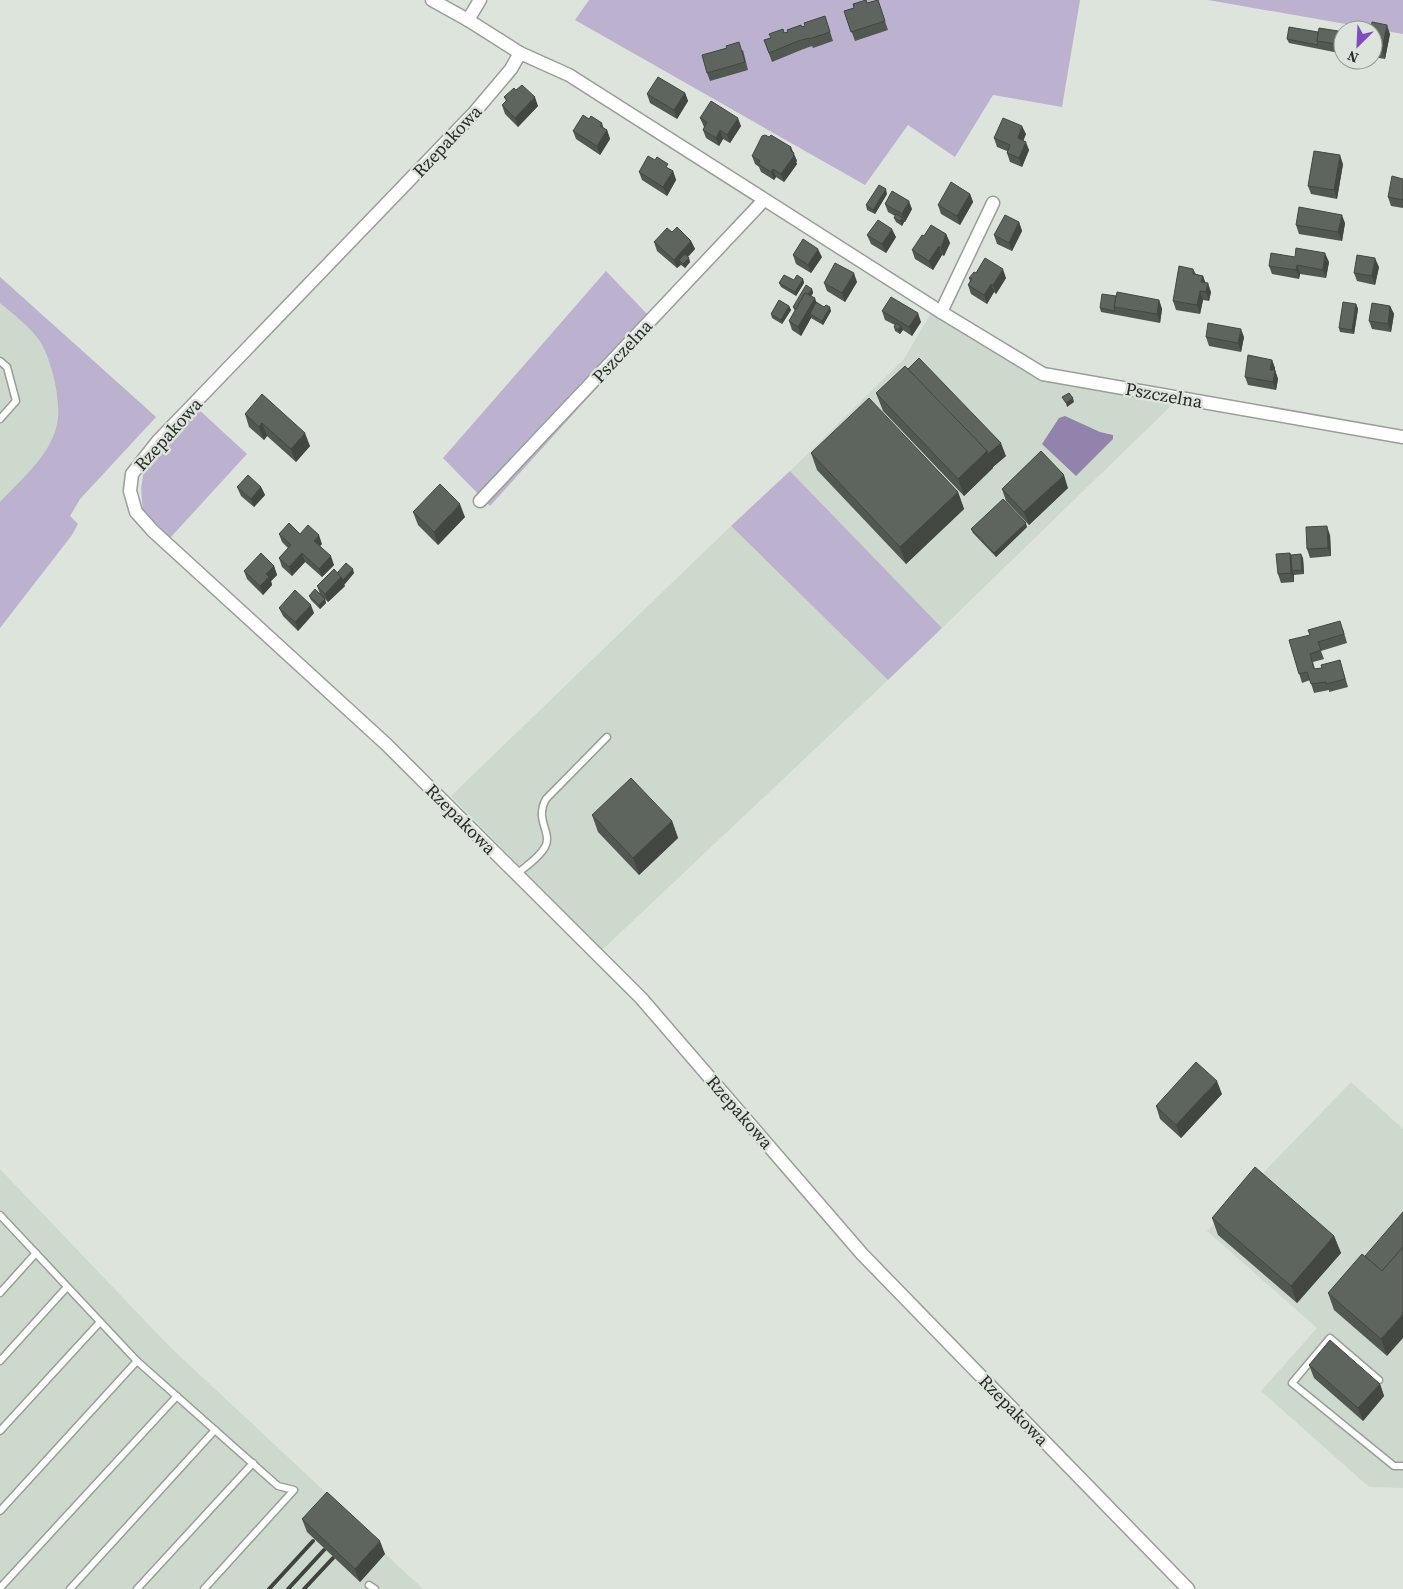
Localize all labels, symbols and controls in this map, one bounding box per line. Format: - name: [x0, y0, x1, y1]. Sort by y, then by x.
- north arrow: [1333, 20, 1383, 70]
- text: N: [1344, 46, 1361, 68]
- street label: Rzepakowa: [407, 99, 488, 183]
- street label: Pszczelna: [586, 313, 658, 388]
- street label: Pszczelna: [1123, 376, 1205, 414]
- street label: Rzepakowa: [128, 391, 208, 476]
- street label: Rzepakowa: [420, 778, 502, 860]
- street label: Rzepakowa: [701, 1070, 780, 1155]
- street label: Rzepakowa: [974, 1369, 1055, 1452]

